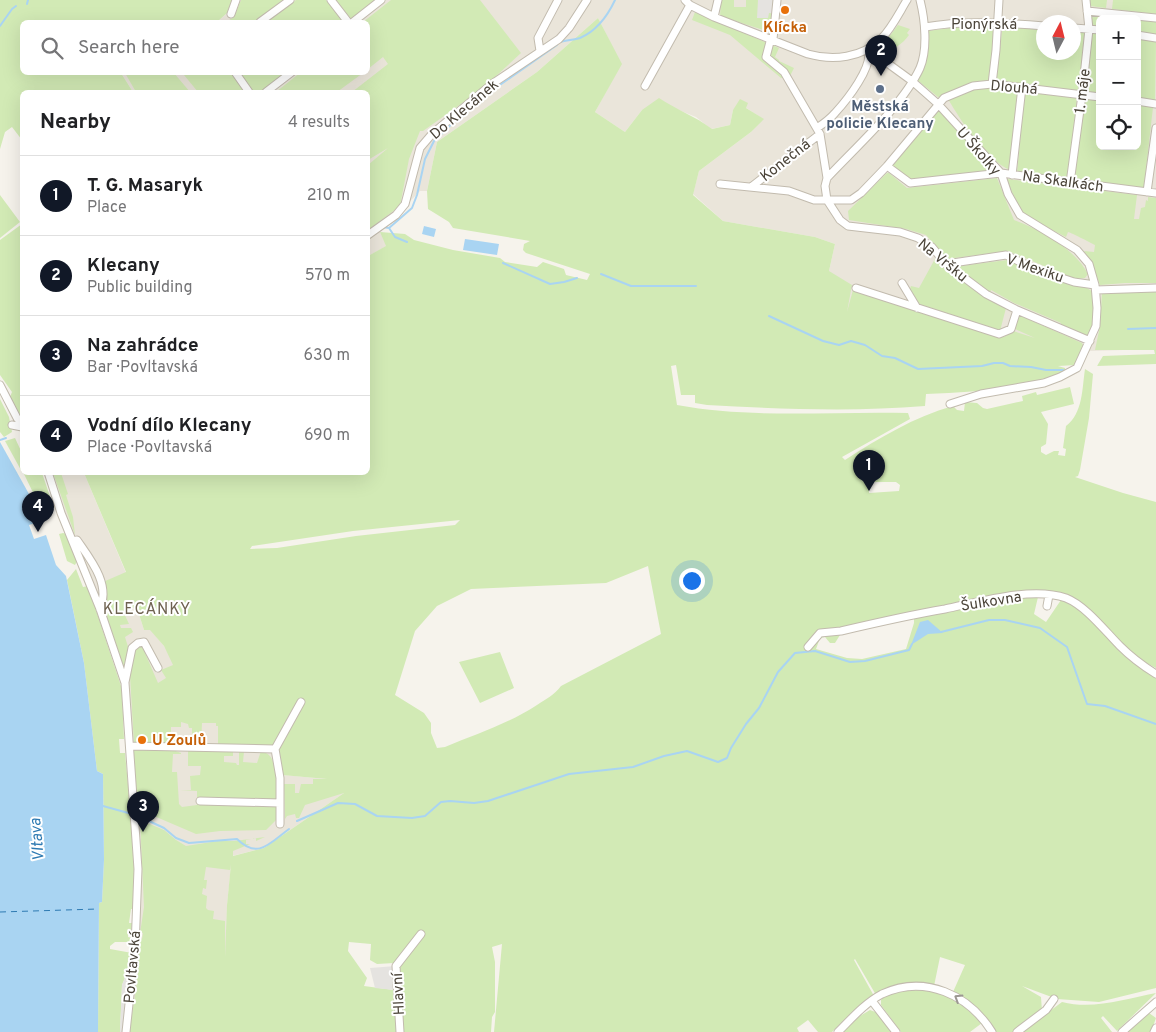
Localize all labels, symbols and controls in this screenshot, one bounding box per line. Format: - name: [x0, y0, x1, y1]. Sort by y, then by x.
- marker: Klícka: [779, 4, 791, 16]
- north arrow: [1036, 15, 1081, 60]
- map controls: [1096, 15, 1141, 150]
- button: +: [1096, 15, 1141, 60]
- street label: Pionýrská: [951, 16, 1017, 35]
- place label: Klícka: [763, 19, 807, 38]
- search box: [20, 20, 370, 75]
- icon: search: [38, 34, 66, 62]
- pin: 2: [865, 35, 897, 76]
- text: Search here: [78, 36, 180, 60]
- button: −: [1096, 60, 1141, 105]
- street label: 1. máje: [1071, 68, 1096, 115]
- street label: Do Klecánek: [427, 76, 503, 145]
- street label: Dlouhá: [989, 77, 1038, 100]
- marker: Městská policie Klecany: [874, 83, 886, 95]
- place label: Městská policie Klecany: [826, 98, 934, 134]
- button: locate: [1096, 105, 1141, 150]
- text: Nearby: [40, 109, 111, 136]
- text: 4 results: [288, 113, 350, 133]
- street label: U Školky: [952, 122, 1006, 180]
- street label: Konečná: [757, 136, 815, 187]
- street label: Na Skalkách: [1021, 167, 1105, 198]
- text: T. G. Masaryk: [87, 174, 203, 198]
- text: 1: [53, 186, 59, 206]
- text: 210 m: [307, 186, 350, 206]
- text: Place: [87, 198, 127, 218]
- street label: Na Vršku: [913, 235, 971, 287]
- street label: V Mexiku: [1003, 251, 1066, 288]
- text: Klecany: [87, 254, 160, 278]
- text: 2: [51, 266, 61, 286]
- text: 570 m: [305, 266, 350, 286]
- text: Public building: [87, 278, 192, 298]
- text: Na zahrádce: [87, 334, 199, 358]
- text: 3: [51, 346, 61, 366]
- text: 630 m: [303, 346, 350, 366]
- text: Bar · Povltavská: [87, 358, 198, 378]
- text: Vodní dílo Klecany: [87, 414, 252, 438]
- text: 4: [51, 426, 61, 446]
- text: 690 m: [304, 426, 350, 446]
- text: Place · Povltavská: [87, 438, 212, 458]
- pin: 1: [853, 450, 885, 491]
- pin: 4: [22, 491, 54, 532]
- your location: [679, 568, 705, 594]
- street label: Šulkovna: [959, 586, 1023, 617]
- district label: KLECÁNKY: [103, 598, 191, 620]
- place label: U Zoulů: [152, 732, 206, 751]
- marker: U Zoulů: [136, 734, 148, 746]
- pin: 3: [127, 791, 159, 832]
- water label: Vltava: [26, 817, 50, 862]
- street label: Povltavská: [121, 930, 146, 1004]
- street label: Hlavní: [389, 971, 410, 1016]
- one-way arrow: [955, 995, 964, 1004]

